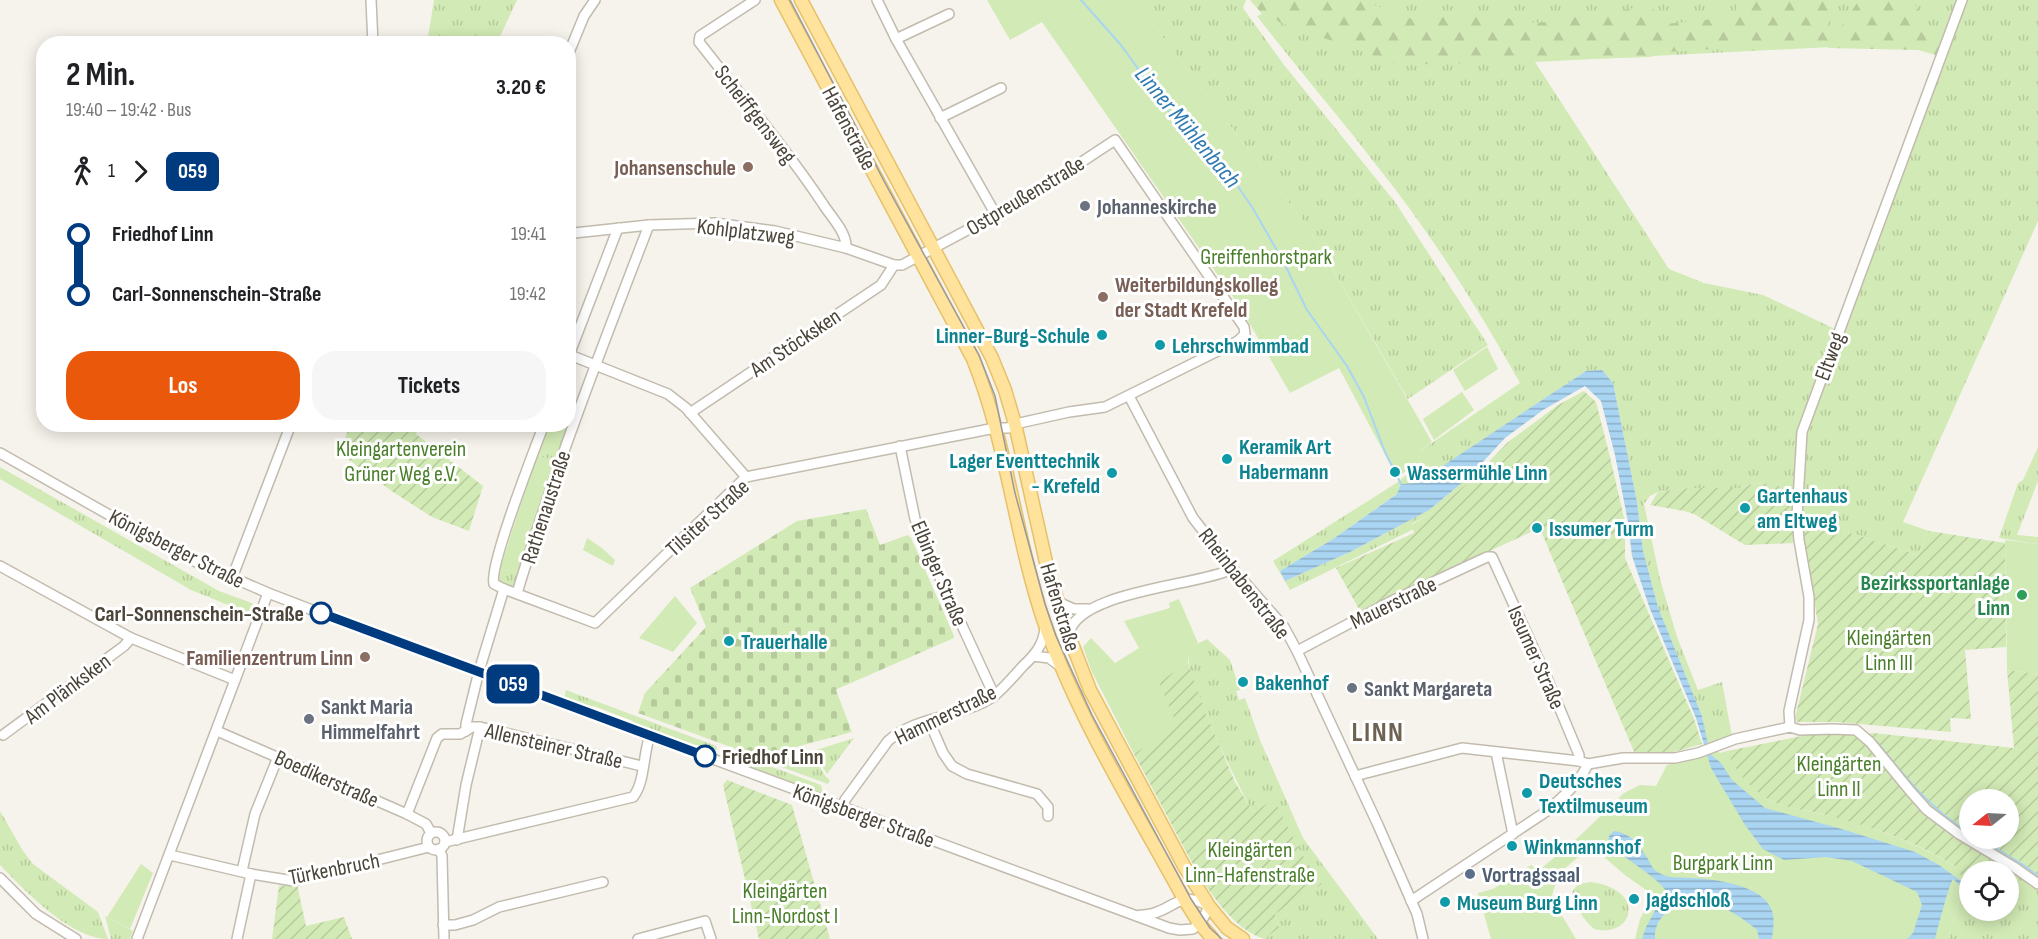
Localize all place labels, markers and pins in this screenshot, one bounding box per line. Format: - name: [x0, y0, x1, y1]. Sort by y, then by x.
- place label: Johansenschule: [613, 155, 736, 182]
- marker: Johansenschule: [741, 160, 755, 174]
- place label: Johanneskirche: [1096, 194, 1217, 221]
- marker: Johanneskirche: [1078, 199, 1092, 213]
- place label: Weiterbildungskolleg der Stadt Krefeld: [1115, 272, 1278, 324]
- marker: Weiterbildungskolleg der Stadt Krefeld: [1096, 290, 1110, 304]
- place label: Linner-Burg-Schule: [936, 323, 1090, 350]
- marker: Linner-Burg-Schule: [1095, 328, 1109, 342]
- place label: Lehrschwimmbad: [1172, 333, 1309, 360]
- marker: Lehrschwimmbad: [1153, 338, 1167, 352]
- place label: Keramik Art Habermann: [1239, 434, 1331, 486]
- place label: Lager Eventtechnik - Krefeld: [949, 448, 1101, 500]
- marker: Keramik Art Habermann: [1220, 452, 1234, 466]
- place label: Wassermühle Linn: [1407, 460, 1548, 487]
- marker: Wassermühle Linn: [1388, 465, 1402, 479]
- marker: Lager Eventtechnik - Krefeld: [1105, 466, 1119, 480]
- place label: Gartenhaus am Eltweg: [1757, 483, 1848, 535]
- marker: Gartenhaus am Eltweg: [1738, 501, 1752, 515]
- place label: Issumer Turm: [1549, 516, 1654, 543]
- marker: Issumer Turm: [1530, 521, 1544, 535]
- place label: Bezirkssportanlage Linn: [1860, 570, 2010, 622]
- marker: Bezirkssportanlage Linn: [2015, 588, 2029, 602]
- place label: Carl-Sonnenschein-Straße: [95, 601, 304, 628]
- marker: Carl-Sonnenschein-Straße: [310, 602, 332, 624]
- place label: Trauerhalle: [741, 629, 828, 656]
- marker: Trauerhalle: [722, 634, 736, 648]
- place label: Familienzentrum Linn: [186, 645, 353, 672]
- marker: Familienzentrum Linn: [358, 650, 372, 664]
- place label: Bakenhof: [1255, 670, 1330, 697]
- marker: Bakenhof: [1236, 675, 1250, 689]
- place label: Sankt Margareta: [1364, 676, 1492, 703]
- marker: Sankt Margareta: [1345, 681, 1359, 695]
- place label: Sankt Maria Himmelfahrt: [321, 694, 420, 746]
- marker: Sankt Maria Himmelfahrt: [302, 712, 316, 726]
- place label: Friedhof Linn: [722, 744, 824, 771]
- marker: Friedhof Linn: [694, 745, 716, 767]
- place label: Deutsches Textilmuseum: [1539, 768, 1648, 820]
- marker: Deutsches Textilmuseum: [1520, 786, 1534, 800]
- place label: Winkmannshof: [1524, 834, 1642, 861]
- marker: Winkmannshof: [1505, 839, 1519, 853]
- place label: Vortragssaal: [1482, 862, 1580, 889]
- marker: Vortragssaal: [1463, 867, 1477, 881]
- place label: Jagdschloß: [1645, 887, 1730, 914]
- place label: Museum Burg Linn: [1457, 890, 1598, 917]
- marker: Jagdschloß: [1627, 892, 1641, 906]
- marker: Museum Burg Linn: [1438, 895, 1452, 909]

